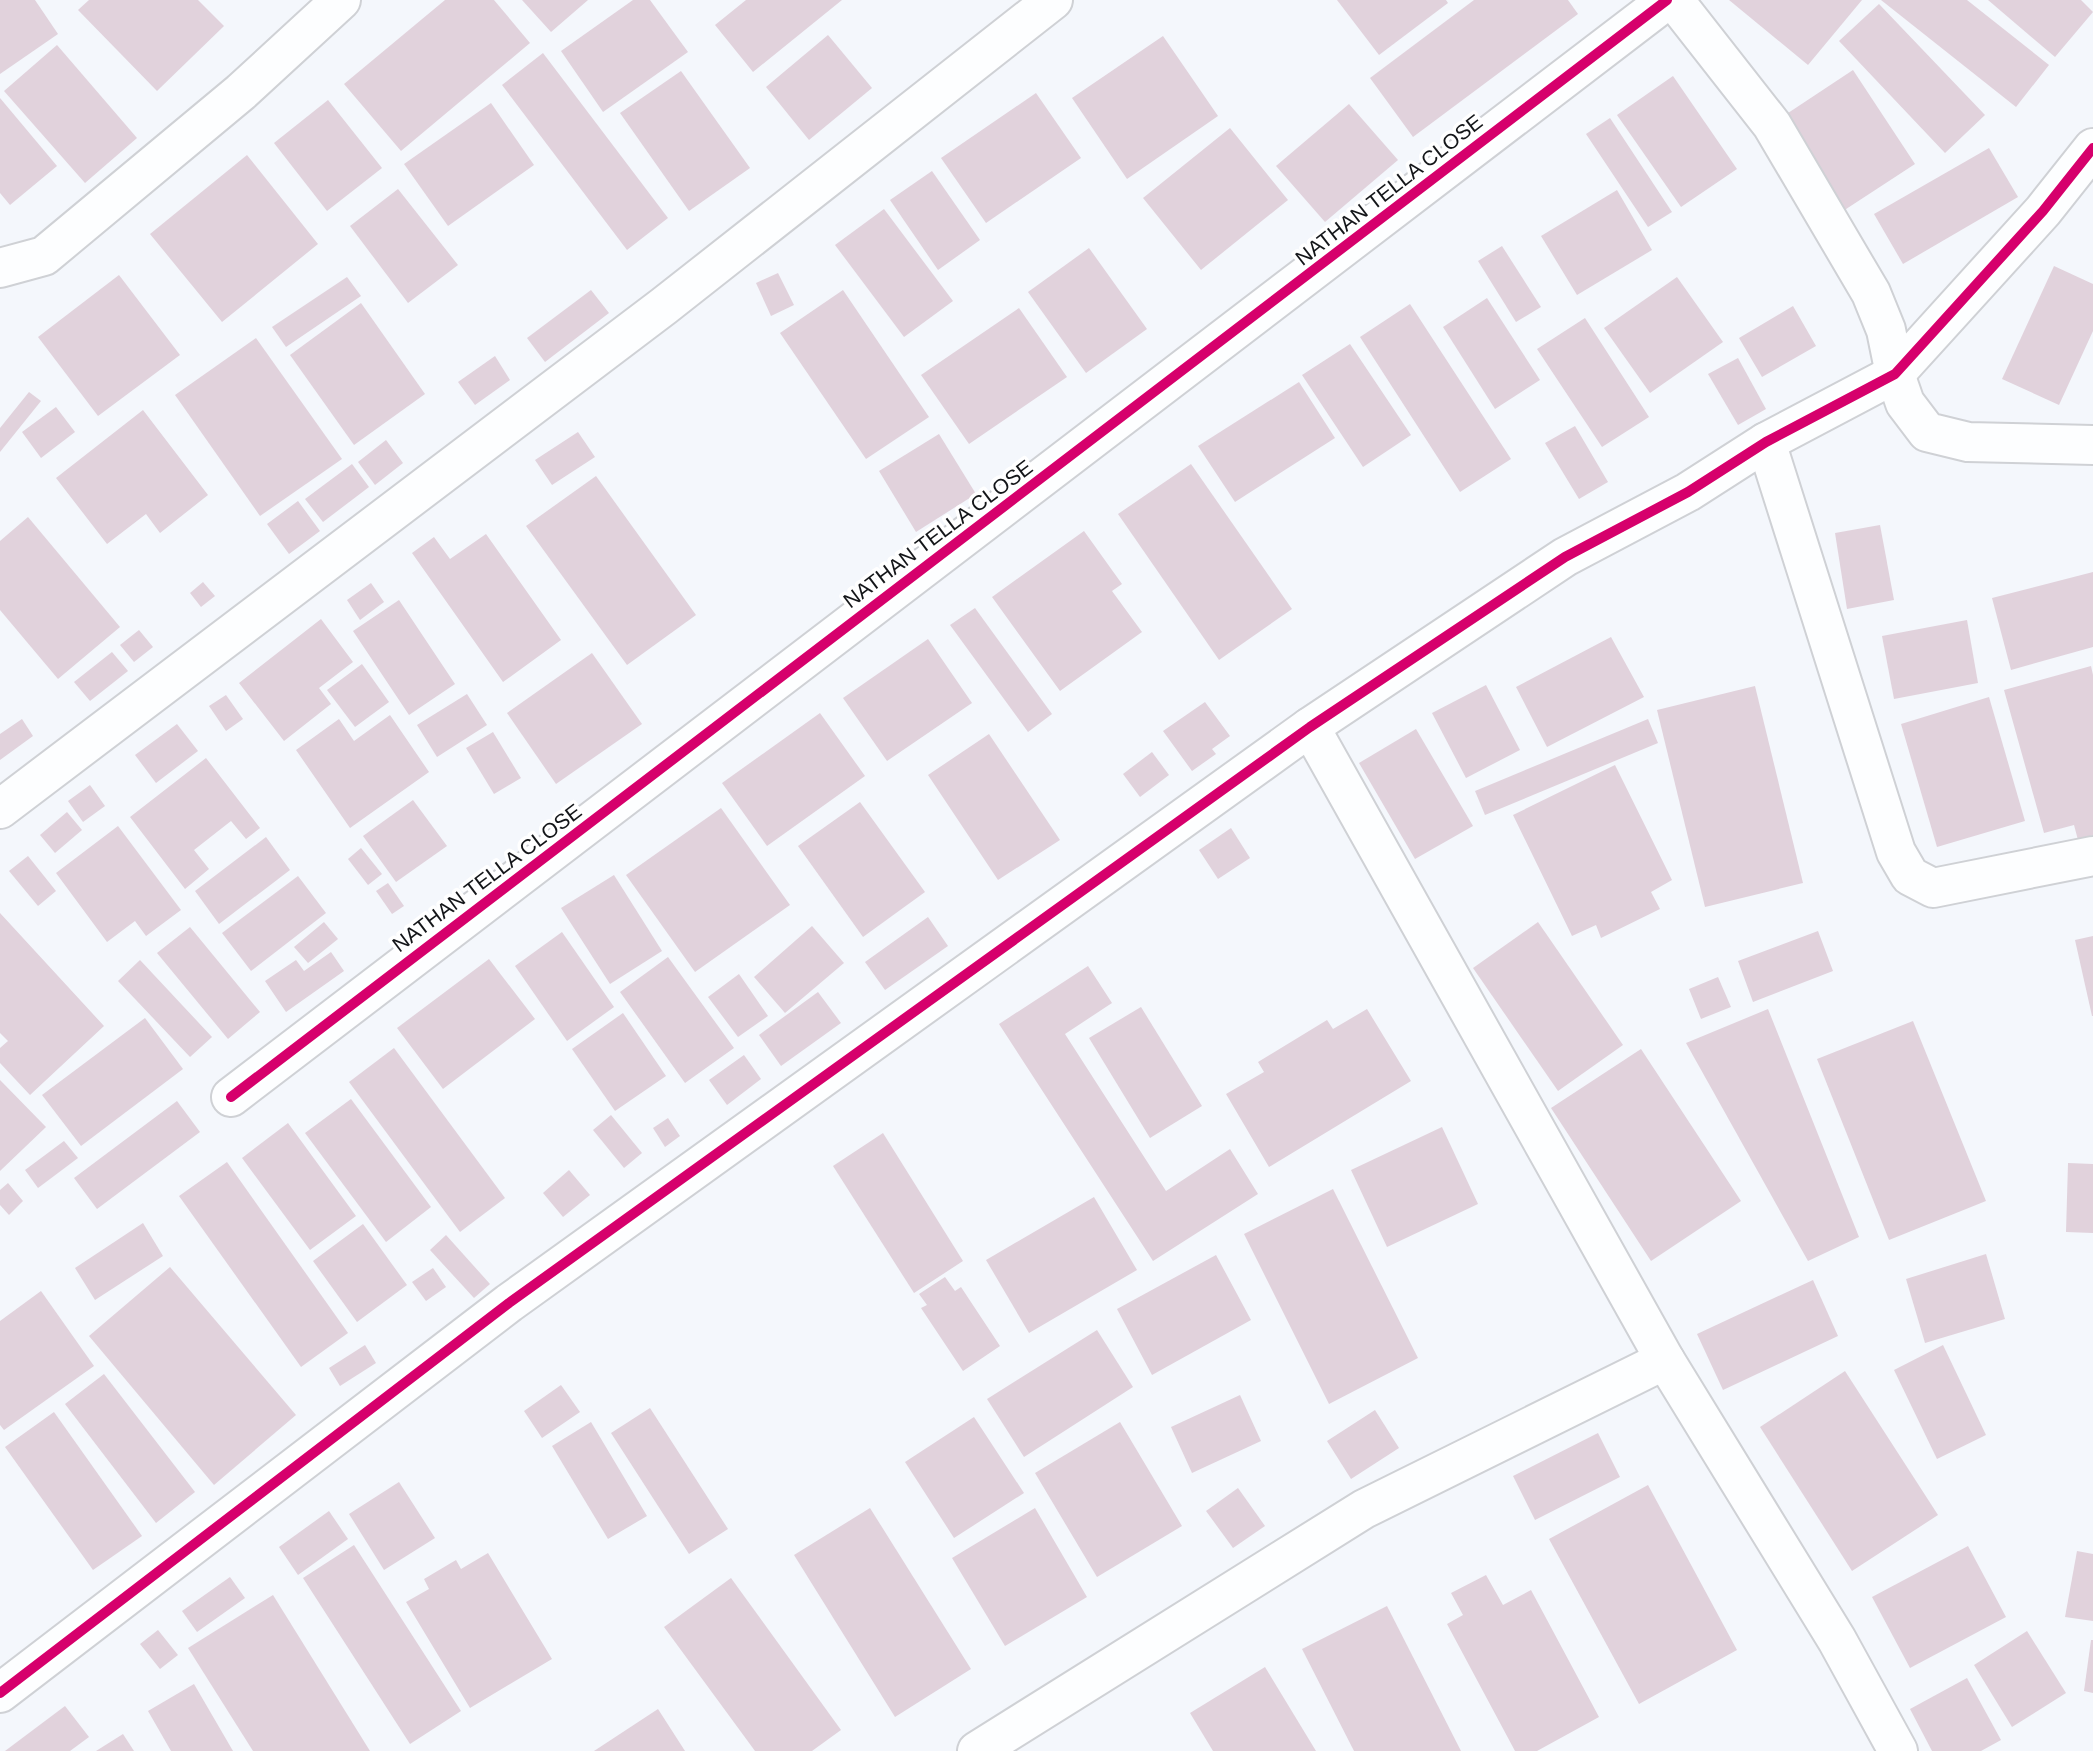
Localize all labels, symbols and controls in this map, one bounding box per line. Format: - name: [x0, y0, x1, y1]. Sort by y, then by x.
- street label: NATHAN TELLA CLOSE: [1291, 110, 1487, 270]
- street label: NATHAN TELLA CLOSE: [839, 455, 1037, 612]
- street label: NATHAN TELLA CLOSE: [388, 799, 586, 956]

